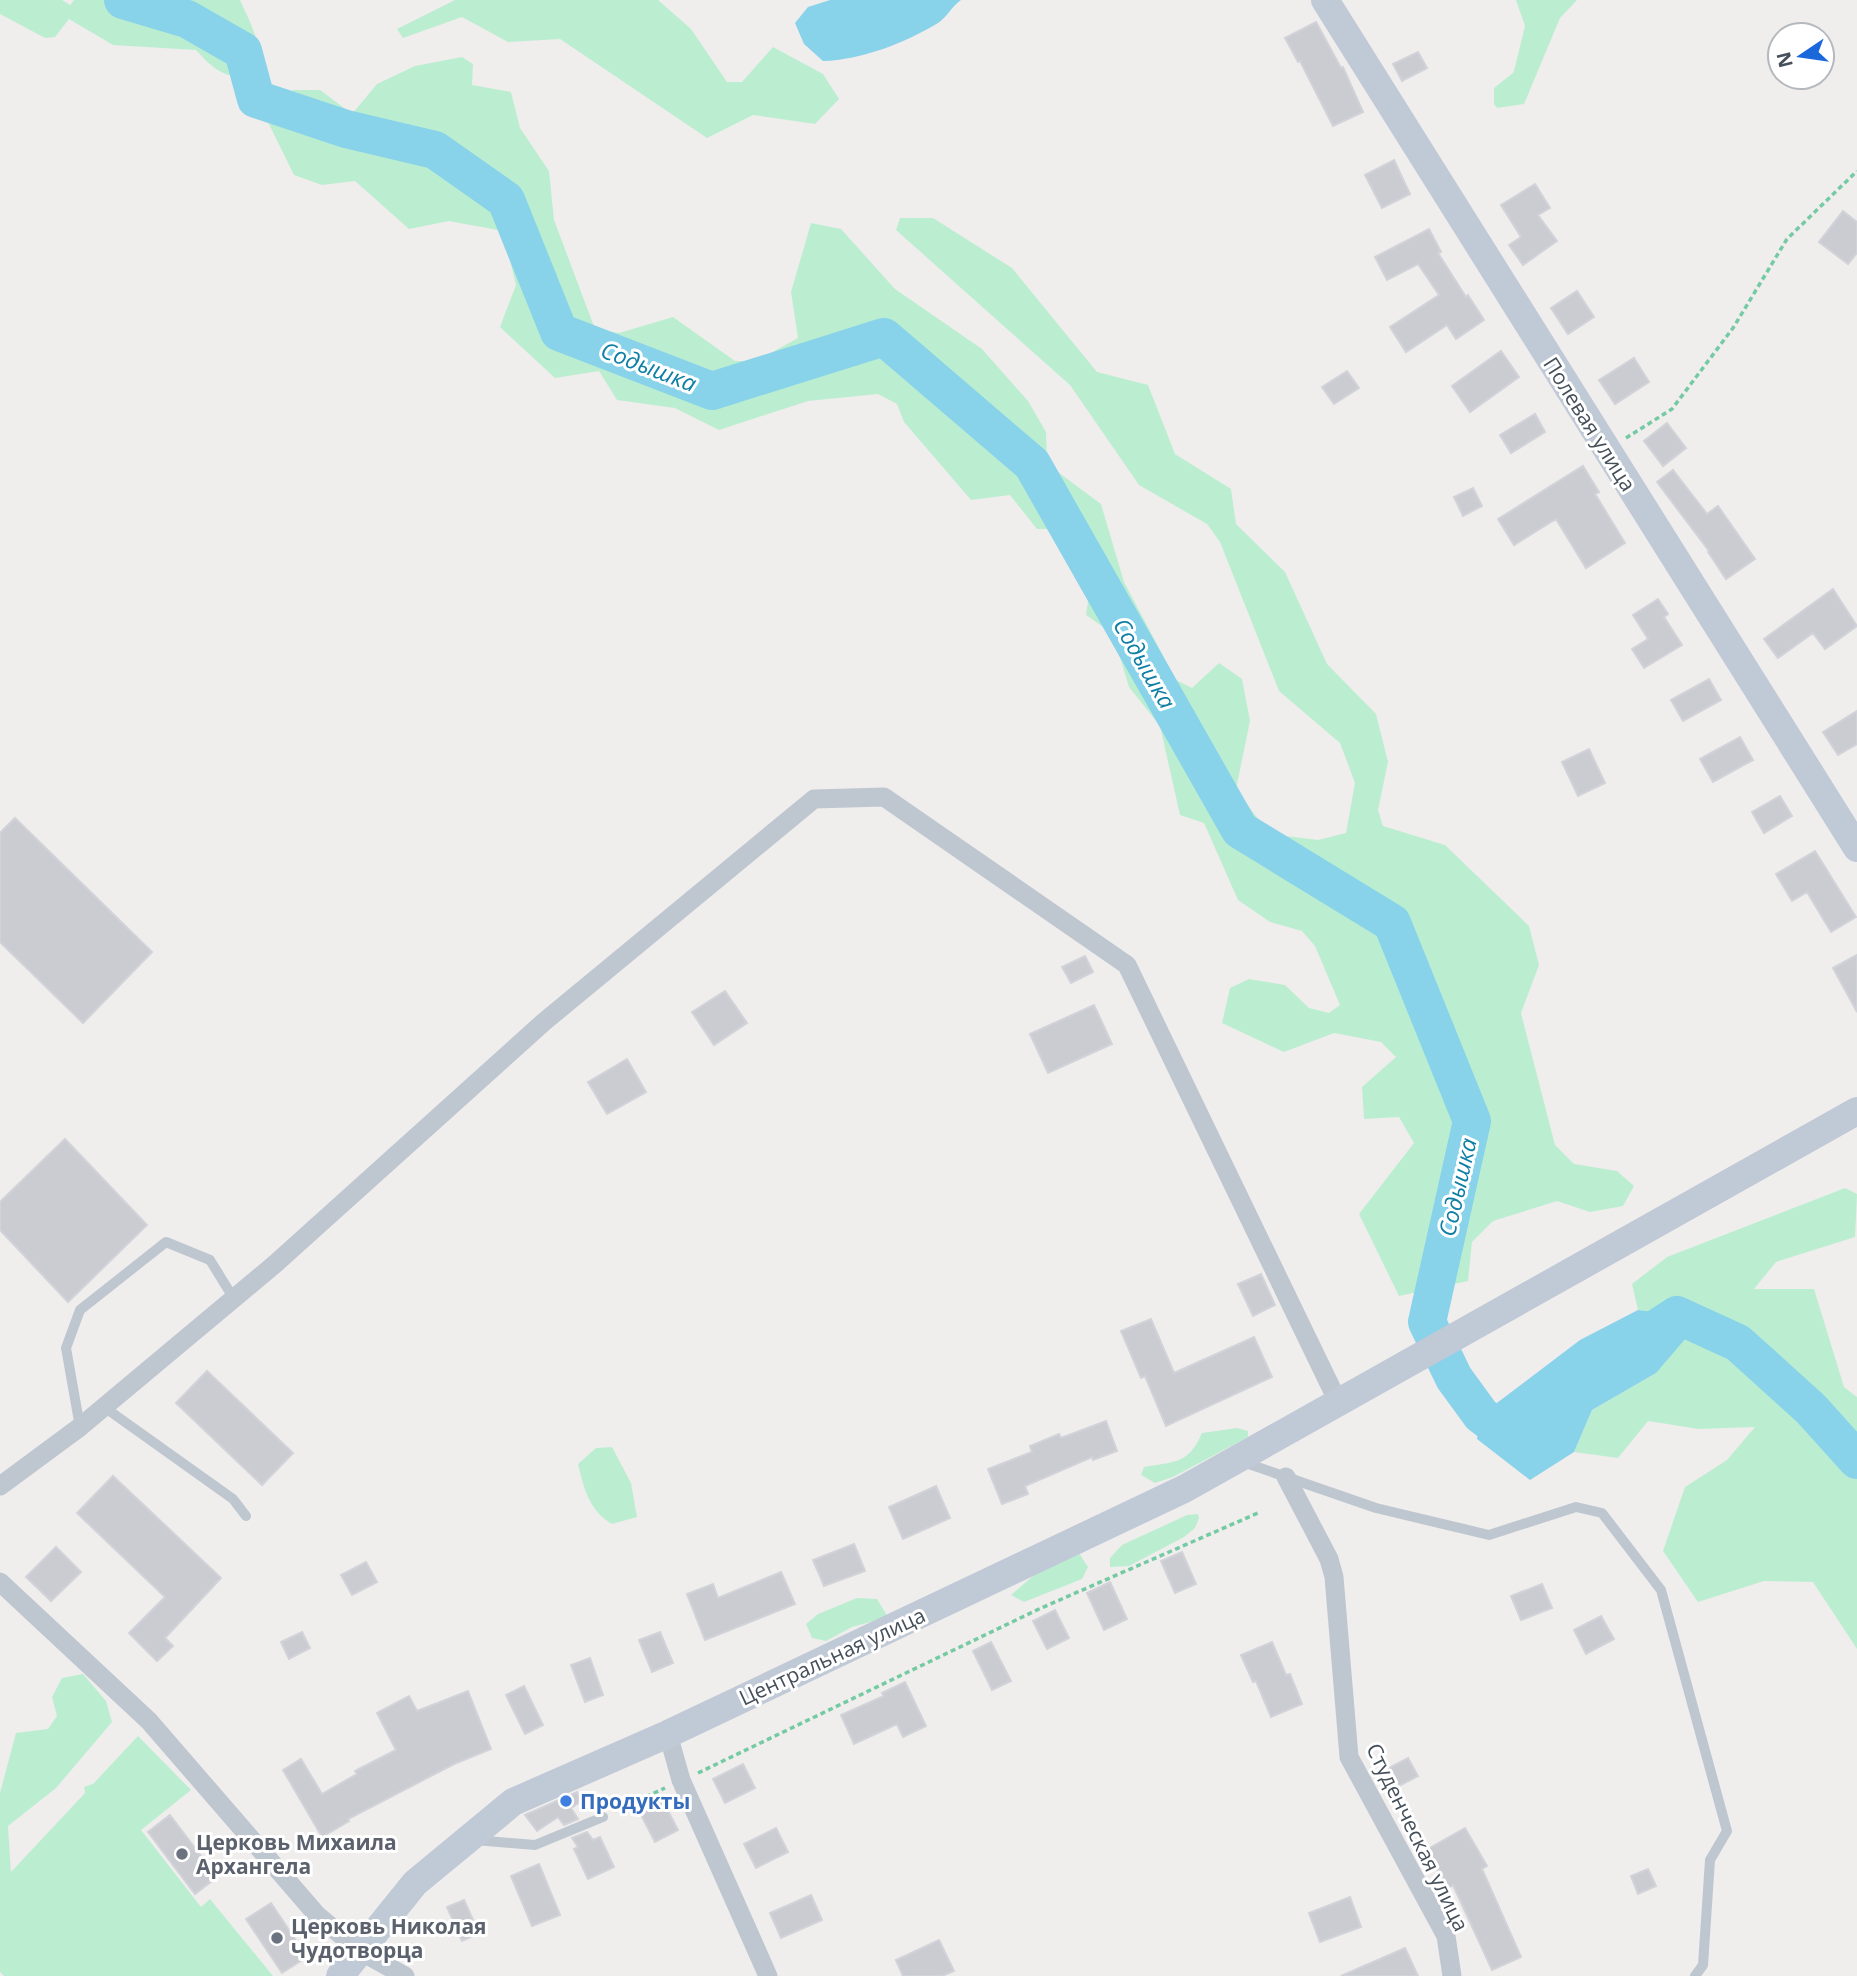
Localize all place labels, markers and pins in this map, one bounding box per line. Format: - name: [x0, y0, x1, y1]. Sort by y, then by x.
- place label: Продукты: [580, 1787, 690, 1815]
- marker: Продукты: [558, 1793, 574, 1809]
- place label: Церковь Михаила Архангела: [196, 1828, 397, 1880]
- marker: Церковь Михаила Архангела: [174, 1846, 190, 1862]
- place label: Церковь Николая Чудотворца: [291, 1912, 487, 1964]
- marker: Церковь Николая Чудотворца: [269, 1930, 285, 1946]

